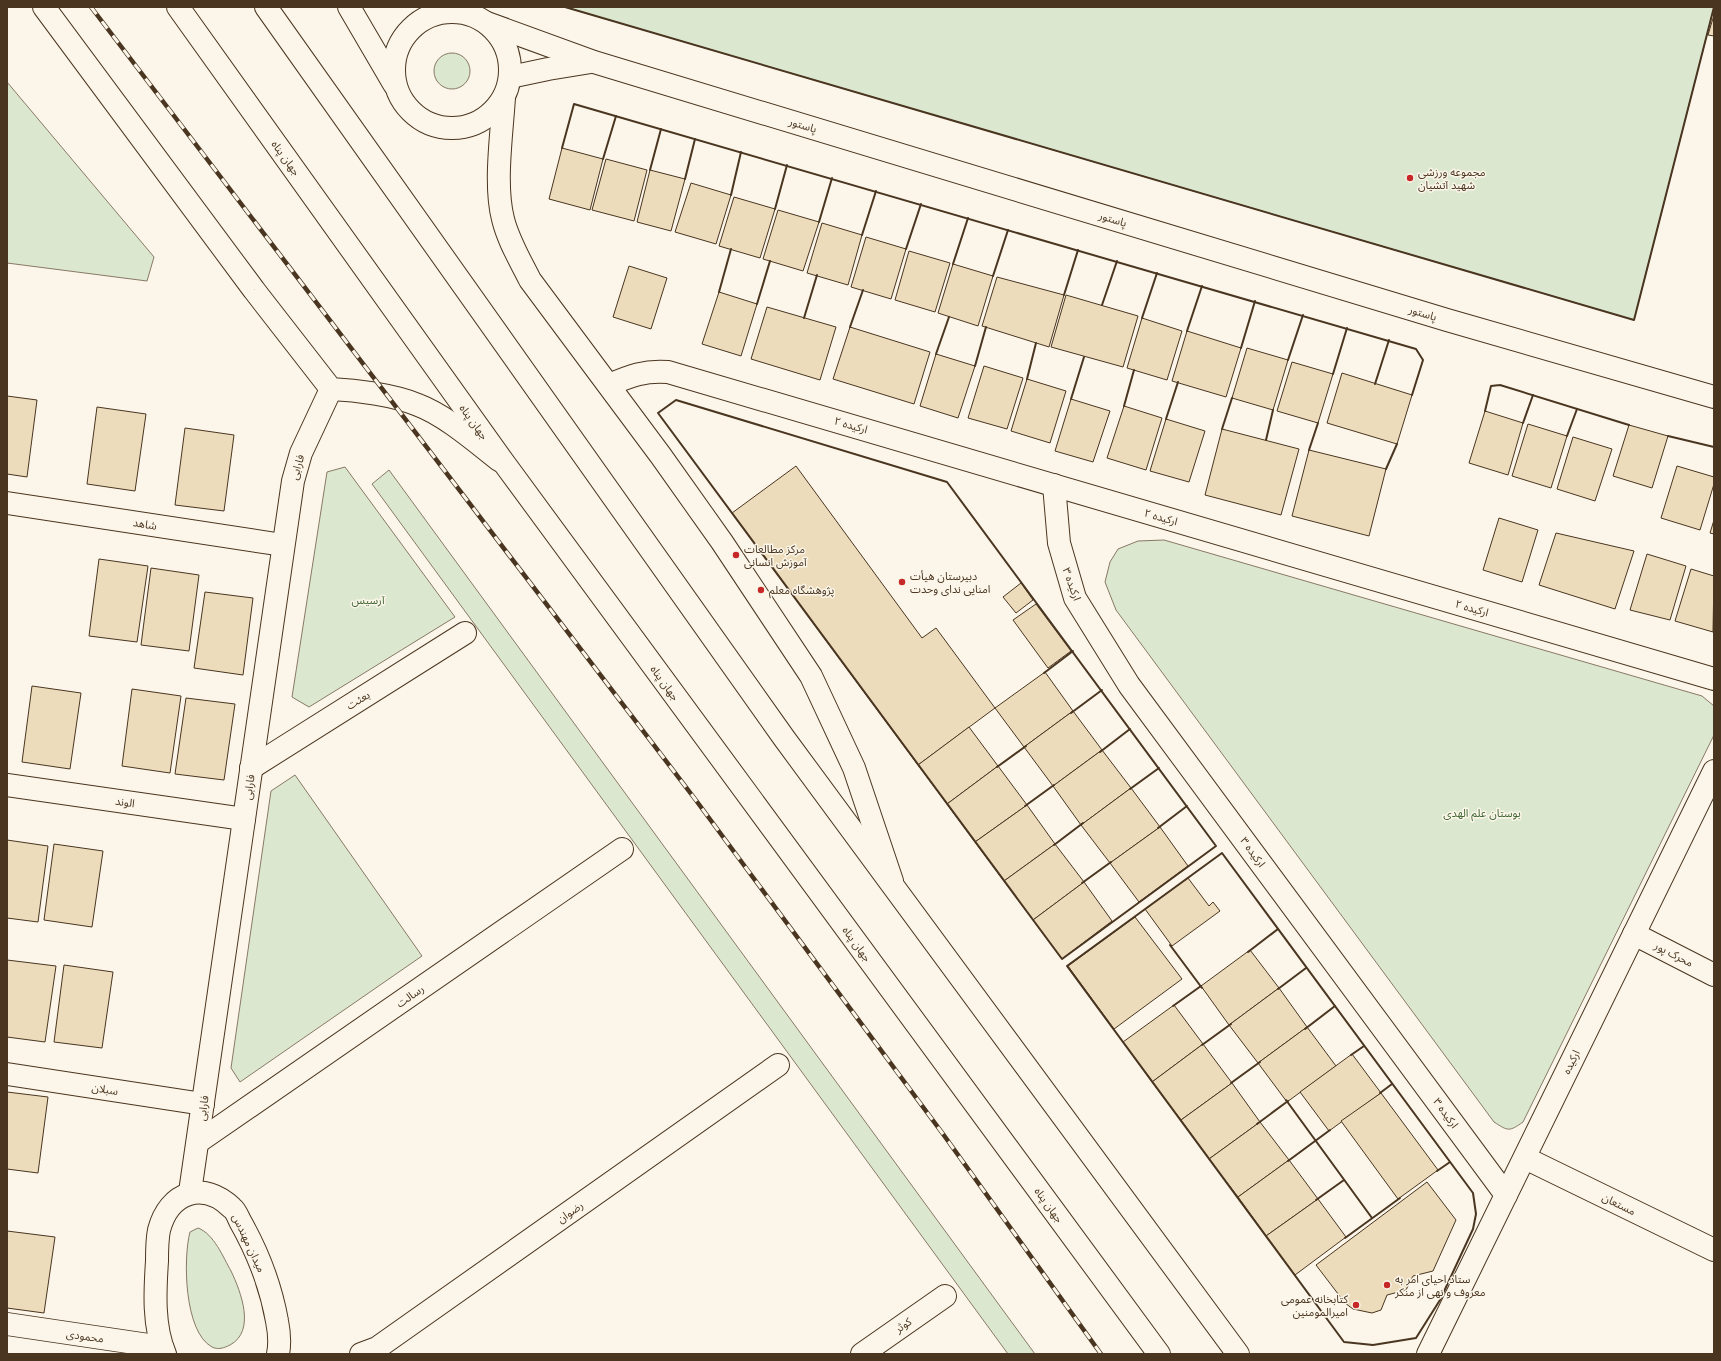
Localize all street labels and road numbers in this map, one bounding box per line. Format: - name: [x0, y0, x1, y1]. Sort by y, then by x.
- street label: پاستور: [786, 114, 819, 137]
- street label: جهان پناه: [268, 138, 304, 179]
- street label: پاستور: [1096, 208, 1129, 231]
- street label: پاستور: [1406, 302, 1439, 325]
- street label: جهان پناه: [456, 402, 492, 443]
- street label: ارکیده ۲: [832, 414, 869, 437]
- street label: فارابی: [287, 453, 308, 481]
- street label: ارکیده ۲: [1142, 506, 1179, 529]
- street label: شاهد: [132, 515, 158, 534]
- street label: ارکیده ۳: [1059, 565, 1084, 603]
- street label: ارکیده ۲: [1453, 597, 1490, 620]
- street label: جهان پناه: [647, 663, 683, 704]
- street label: بعثت: [344, 687, 373, 713]
- street label: فارابی: [240, 773, 259, 801]
- street label: الوند: [114, 794, 136, 811]
- street label: ارکیده ۳: [1236, 834, 1269, 871]
- street label: جهان پناه: [839, 924, 875, 965]
- street label: محرک پور: [1651, 938, 1696, 971]
- street label: رسالت: [394, 982, 427, 1011]
- street label: ارکیده: [1559, 1048, 1584, 1077]
- street label: سبلان: [91, 1080, 120, 1099]
- street label: فارابی: [194, 1094, 213, 1122]
- street label: ارکیده ۳: [1429, 1095, 1462, 1132]
- street label: جهان پناه: [1031, 1185, 1067, 1226]
- street label: مستعان: [1599, 1190, 1638, 1219]
- street label: رضوان: [554, 1198, 586, 1227]
- street label: میدان مهندس: [228, 1211, 269, 1275]
- street label: کوثر: [891, 1314, 915, 1337]
- street label: محمودی: [65, 1326, 105, 1347]

